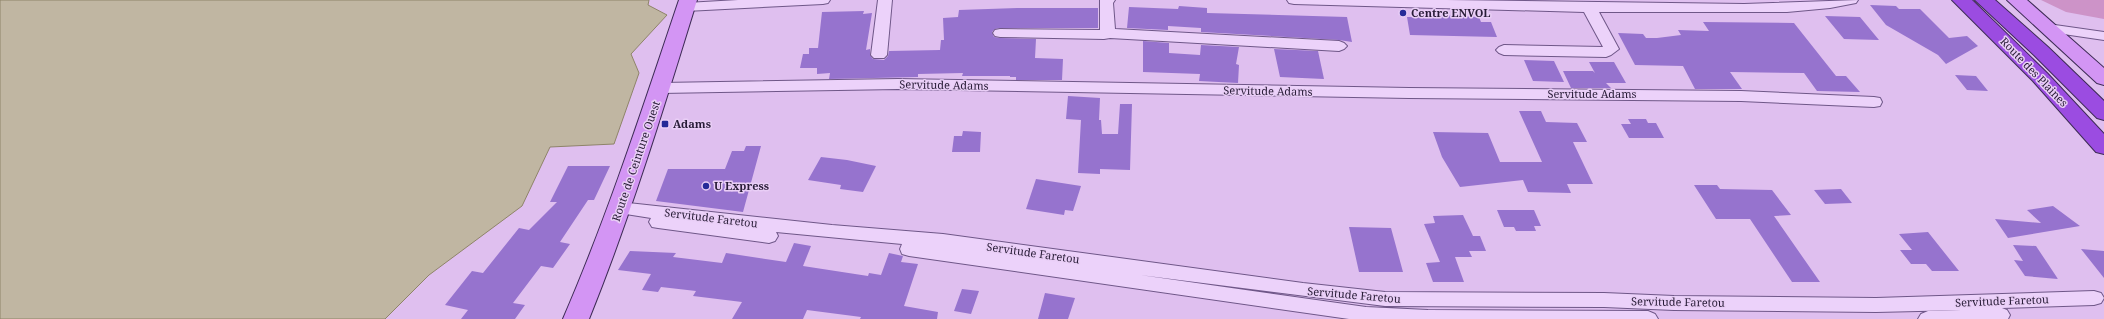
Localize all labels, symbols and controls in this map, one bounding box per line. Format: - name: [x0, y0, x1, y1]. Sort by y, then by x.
- place label: Centre ENVOL: [1411, 5, 1491, 20]
- marker: Centre ENVOL: [1398, 8, 1408, 18]
- street label: Route des Plaines: [1997, 34, 2072, 110]
- street label: Servitude Adams: [899, 76, 989, 93]
- street label: Servitude Adams: [1223, 82, 1313, 99]
- street label: Servitude Adams: [1547, 86, 1637, 101]
- street label: Route de Ceinture Ouest: [608, 98, 663, 223]
- place label: Adams: [673, 116, 711, 131]
- marker: Adams: [660, 119, 670, 129]
- place label: U Express: [714, 178, 769, 193]
- marker: U Express: [701, 181, 711, 191]
- street label: Servitude Faretou: [664, 204, 759, 231]
- street label: Servitude Faretou: [986, 239, 1081, 266]
- street label: Servitude Faretou: [1307, 283, 1401, 306]
- street label: Servitude Faretou: [1955, 291, 2049, 310]
- street label: Servitude Faretou: [1631, 293, 1725, 310]

